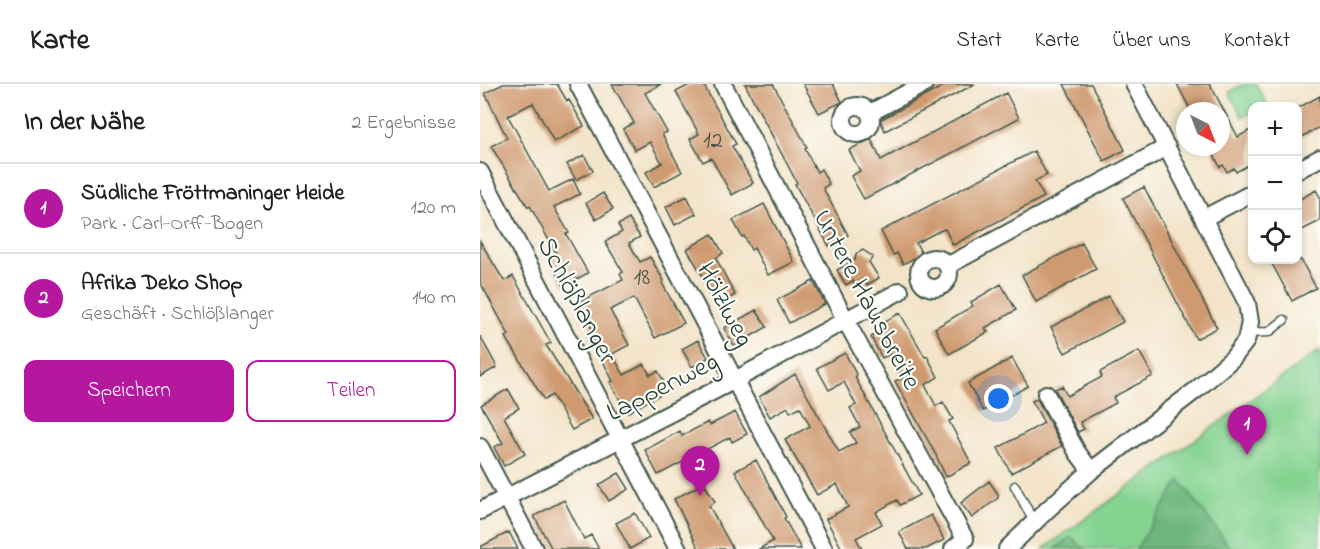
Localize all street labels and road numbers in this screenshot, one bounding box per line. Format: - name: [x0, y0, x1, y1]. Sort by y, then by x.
- street label: Untere Hausbreite: [802, 203, 930, 398]
- street label: Schlößlanger: [526, 230, 626, 372]
- street label: Hölzlweg: [685, 256, 763, 354]
- street label: Lappenweg: [600, 343, 726, 433]

